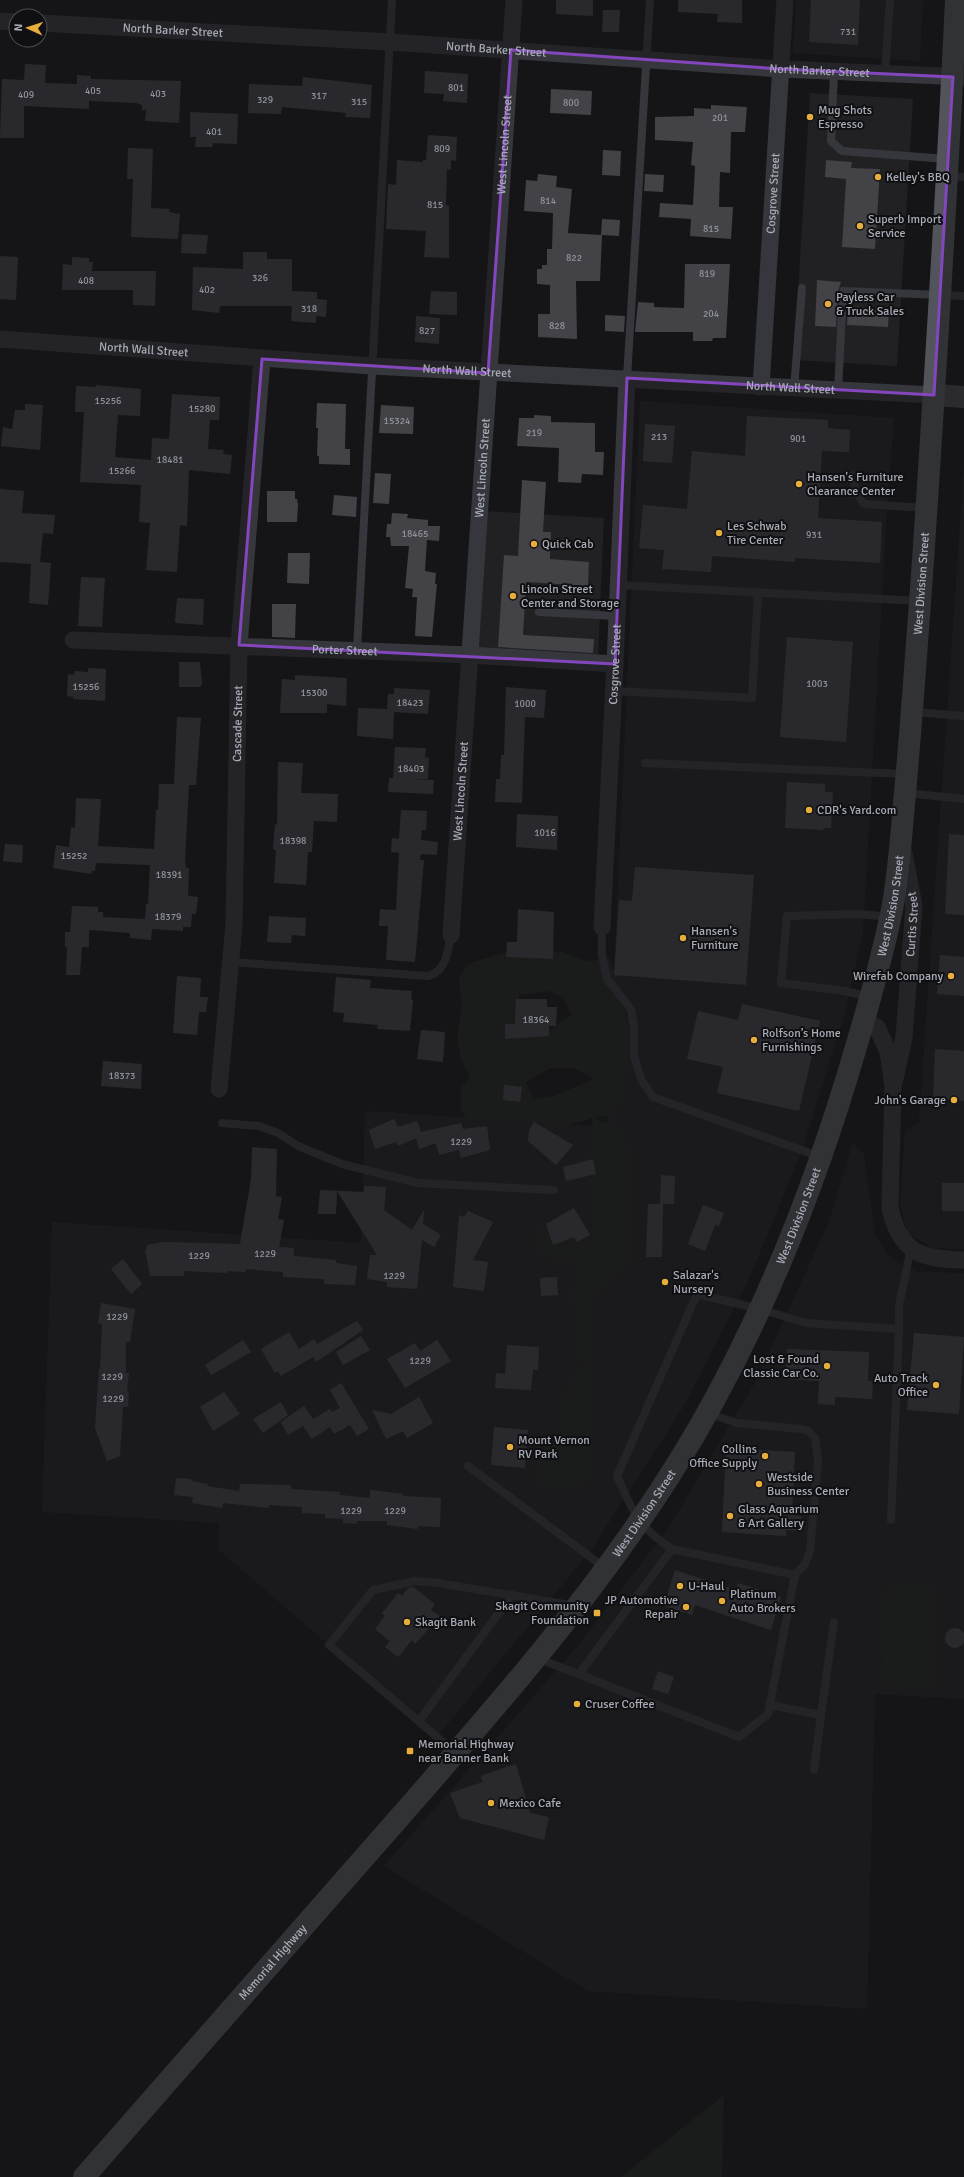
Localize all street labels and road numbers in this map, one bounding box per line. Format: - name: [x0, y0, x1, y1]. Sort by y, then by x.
- street label: North Barker Street: [122, 20, 223, 41]
- street label: North Barker Street: [446, 39, 547, 61]
- street label: North Barker Street: [769, 61, 870, 81]
- street label: West Lincoln Street: [494, 95, 516, 195]
- street label: Cosgrove Street: [764, 153, 783, 234]
- street label: North Wall Street: [99, 339, 189, 361]
- street label: North Wall Street: [422, 362, 512, 381]
- street label: North Wall Street: [746, 378, 835, 398]
- street label: West Lincoln Street: [472, 418, 494, 518]
- street label: West Division Street: [911, 532, 933, 635]
- street label: Cosgrove Street: [606, 624, 625, 705]
- street label: Porter Street: [312, 642, 378, 660]
- street label: Cascade Street: [230, 685, 246, 762]
- street label: West Lincoln Street: [450, 741, 472, 842]
- street label: West Division Street: [875, 855, 907, 958]
- street label: Curtis Street: [903, 890, 922, 957]
- street label: West Division Street: [773, 1166, 825, 1267]
- street label: West Division Street: [609, 1467, 680, 1560]
- street label: Memorial Highway: [236, 1921, 311, 2003]

